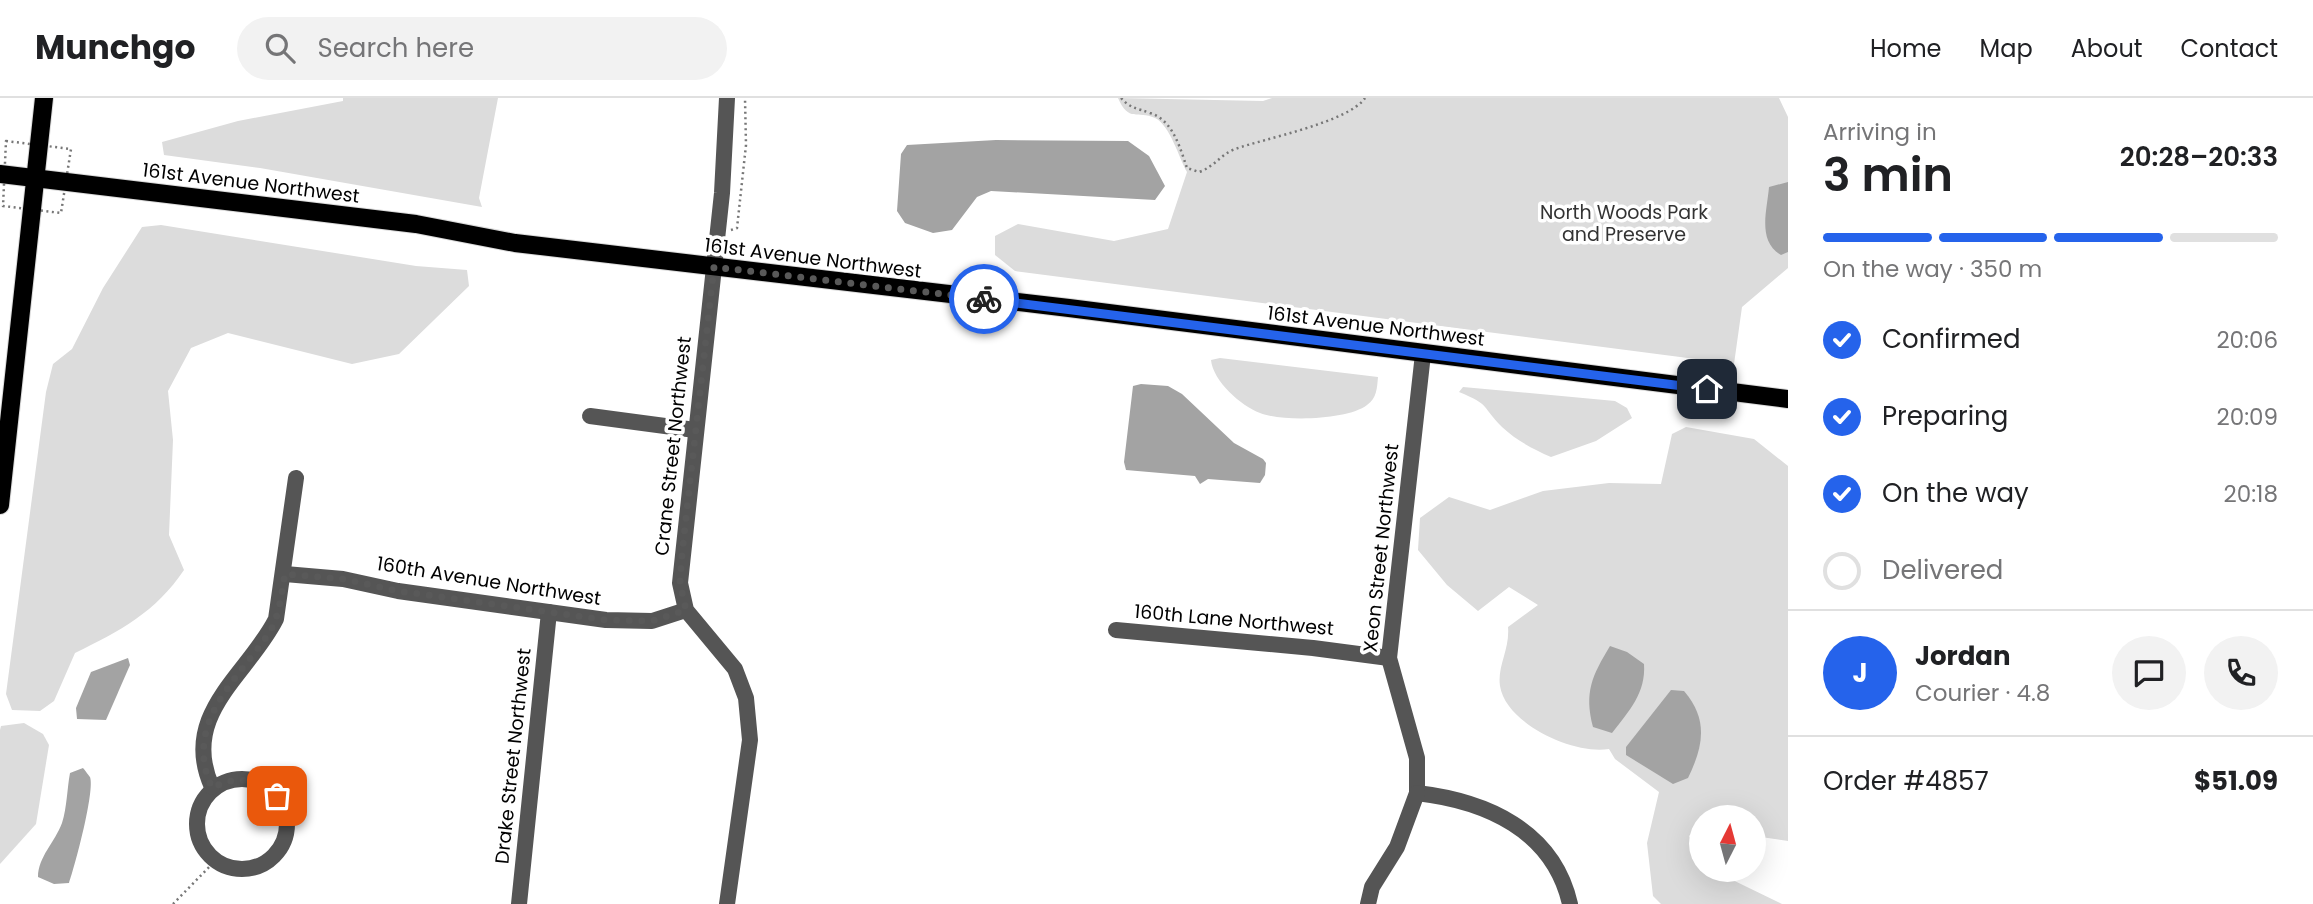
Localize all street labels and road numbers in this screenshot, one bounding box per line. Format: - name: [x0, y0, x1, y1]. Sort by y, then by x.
- street label: 161st Avenue Northwest: [141, 156, 361, 210]
- street label: 161st Avenue Northwest: [703, 231, 923, 285]
- street label: 161st Avenue Northwest: [1266, 299, 1486, 353]
- street label: Crane Street Northwest: [648, 335, 698, 557]
- street label: Xeon Street Northwest: [1357, 442, 1405, 654]
- street label: 160th Avenue Northwest: [375, 550, 603, 612]
- street label: 160th Lane Northwest: [1133, 598, 1335, 642]
- street label: Drake Street Northwest: [488, 647, 538, 865]

